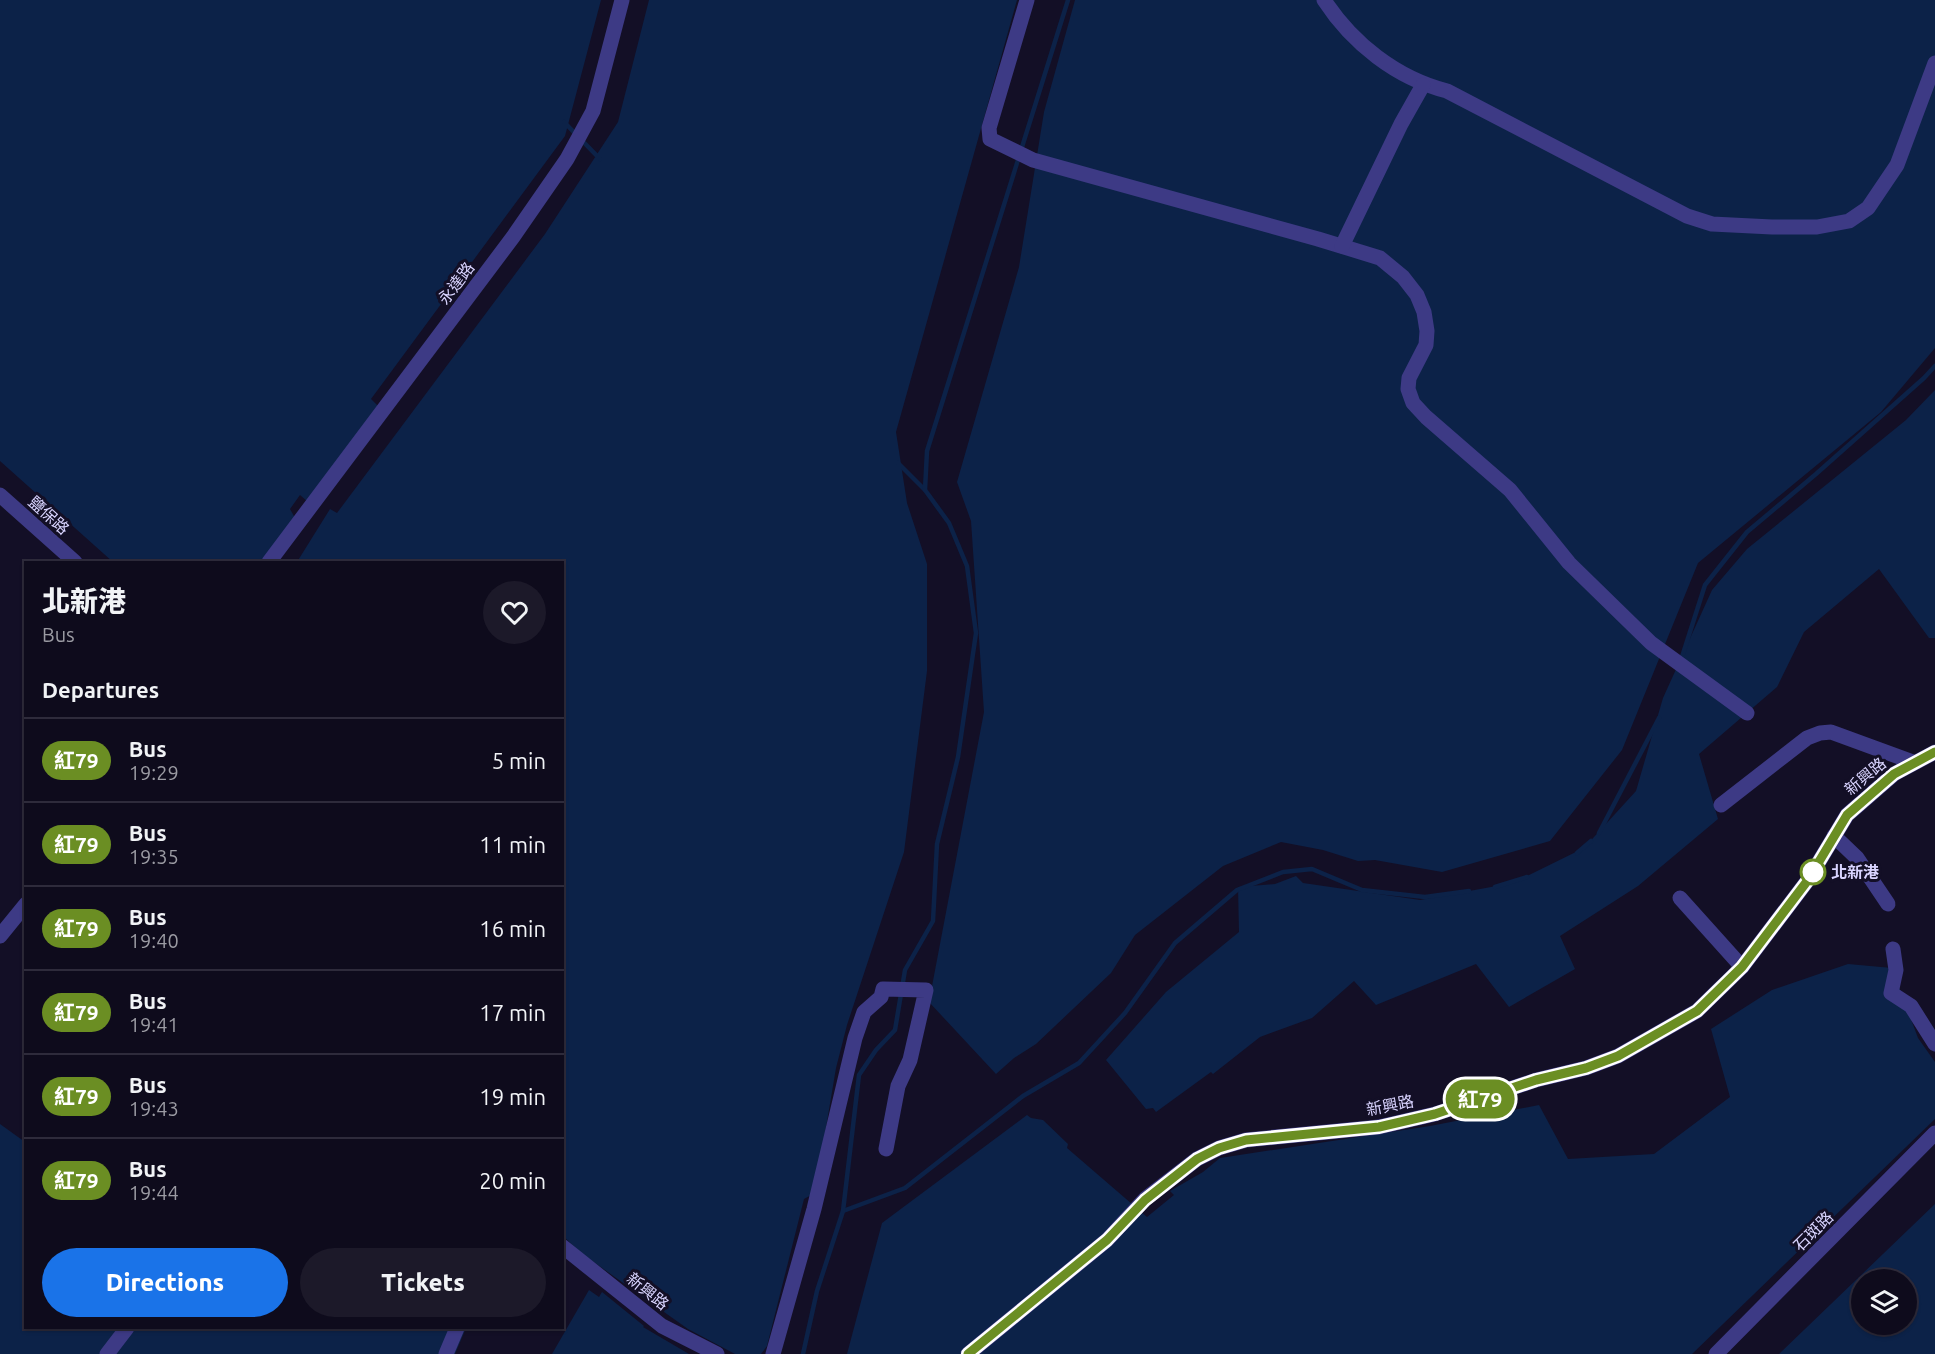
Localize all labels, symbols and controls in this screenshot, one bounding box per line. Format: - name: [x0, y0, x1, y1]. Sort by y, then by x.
- street label: 永達路: [434, 258, 478, 308]
- street label: 鹽保路: [25, 492, 73, 538]
- button: heart: [483, 581, 546, 644]
- text: 北新港: [42, 585, 126, 616]
- text: Bus: [42, 623, 75, 646]
- text: Departures: [42, 677, 159, 702]
- text: Bus: [129, 736, 167, 761]
- text: 紅79: [54, 748, 99, 772]
- text: 5 min: [492, 748, 546, 773]
- street label: 新興路: [1841, 754, 1889, 798]
- text: 19:29: [129, 761, 179, 784]
- text: Bus: [129, 820, 167, 845]
- text: 紅79: [54, 832, 99, 856]
- text: 11 min: [479, 832, 546, 857]
- text: 19:35: [129, 845, 179, 868]
- marker: 北新港: [1800, 859, 1826, 885]
- place label: 北新港: [1831, 863, 1879, 881]
- text: Bus: [129, 904, 167, 929]
- text: 紅79: [54, 916, 99, 940]
- text: 16 min: [479, 916, 546, 941]
- text: 19:40: [129, 929, 179, 952]
- text: Bus: [129, 988, 167, 1013]
- text: 紅79: [54, 1000, 99, 1024]
- text: 17 min: [479, 1000, 546, 1025]
- text: 19:41: [129, 1013, 179, 1036]
- text: Bus: [129, 1072, 167, 1097]
- line badge: 紅79: [1446, 1080, 1514, 1118]
- text: 紅79: [54, 1084, 99, 1108]
- text: 19 min: [479, 1084, 546, 1109]
- text: 紅79: [1458, 1087, 1502, 1111]
- street label: 新興路: [1365, 1092, 1415, 1118]
- text: 19:43: [129, 1097, 179, 1120]
- text: Bus: [129, 1156, 167, 1181]
- text: 紅79: [54, 1168, 99, 1192]
- text: 20 min: [479, 1168, 546, 1193]
- text: 19:44: [129, 1181, 179, 1204]
- street label: 石斑路: [1790, 1208, 1836, 1254]
- button: Directions: [42, 1248, 288, 1317]
- button: Tickets: [300, 1248, 546, 1317]
- street label: 新興路: [624, 1269, 672, 1313]
- map controls: [1851, 1269, 1917, 1335]
- button: layers: [1851, 1269, 1917, 1335]

